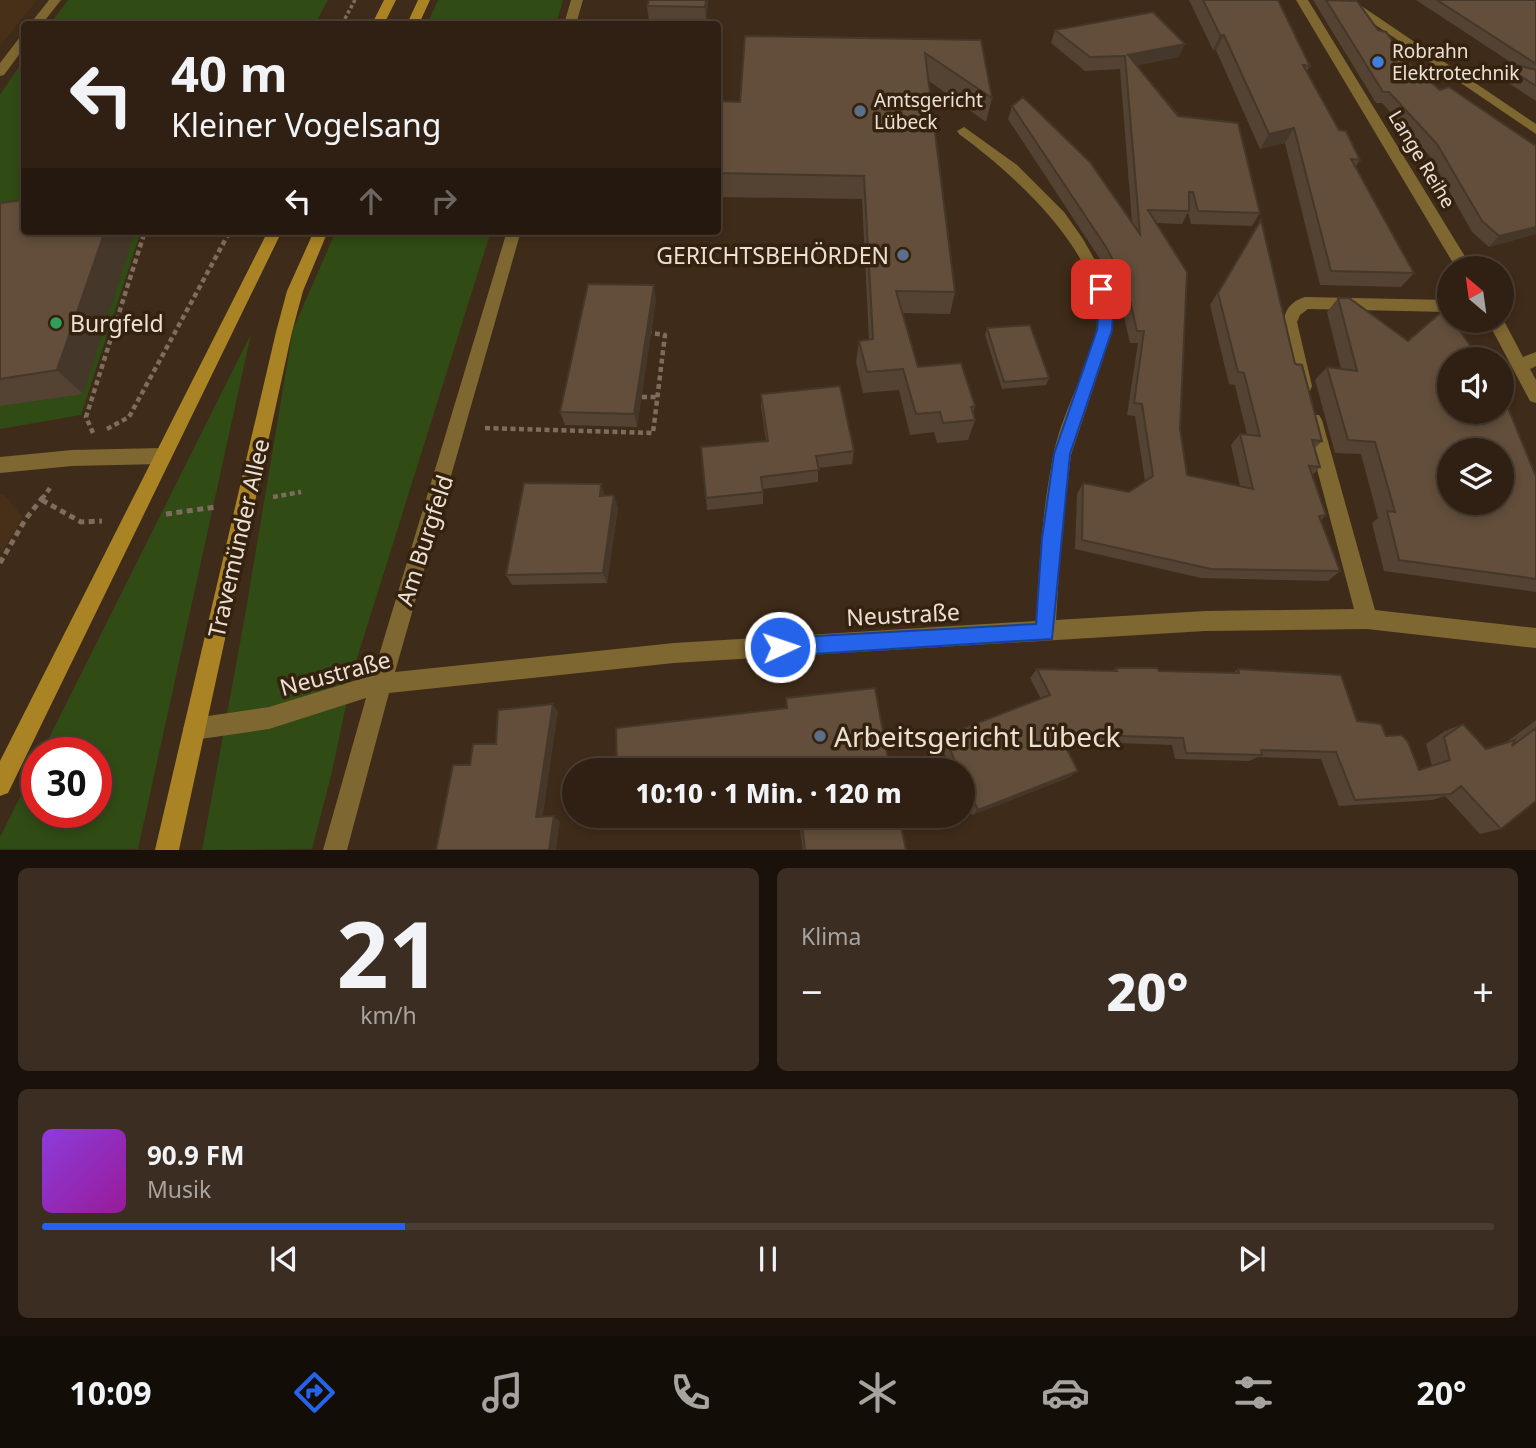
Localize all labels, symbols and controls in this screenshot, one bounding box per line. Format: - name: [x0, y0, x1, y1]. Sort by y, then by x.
- place label: Robrahn Elektrotechnik: [1392, 38, 1519, 86]
- text: 40 m: [171, 40, 288, 106]
- icon: left: [56, 49, 147, 140]
- marker: Robrahn Elektrotechnik: [1370, 54, 1386, 70]
- place label: Amtsgericht Lübeck: [874, 87, 983, 135]
- text: Kleiner Vogelsang: [171, 103, 441, 146]
- marker: Amtsgericht Lübeck: [852, 103, 868, 119]
- street label: Lange Reihe: [1383, 105, 1461, 213]
- icon: left: [279, 182, 317, 220]
- icon: ahead: [352, 182, 390, 220]
- icon: right: [425, 182, 463, 220]
- place label: GERICHTSBEHÖRDEN: [656, 239, 889, 271]
- marker: GERICHTSBEHÖRDEN: [895, 247, 911, 263]
- north arrow: [1437, 256, 1514, 332]
- map controls: [1437, 256, 1514, 515]
- pin: [1071, 259, 1131, 319]
- icon: arrive: [1082, 270, 1120, 308]
- place label: Burgfeld: [70, 307, 164, 339]
- marker: Burgfeld: [48, 315, 64, 331]
- button: sound: [1437, 347, 1514, 424]
- street label: Travemünder Allee: [200, 435, 276, 641]
- button: layers: [1437, 438, 1514, 515]
- street label: Am Burgfeld: [388, 471, 460, 609]
- street label: Neustraße: [846, 595, 960, 633]
- position arrow: [743, 610, 817, 684]
- street label: Neustraße: [276, 643, 394, 703]
- place label: Arbeitsgericht Lübeck: [834, 717, 1121, 755]
- marker: Arbeitsgericht Lübeck: [812, 728, 828, 744]
- speed limit sign: 30: [21, 737, 112, 828]
- text: 10:10 · 1 Min. · 120 m: [635, 775, 902, 811]
- text: 21: [336, 891, 441, 1015]
- text: Klima: [801, 920, 862, 952]
- text: 20°: [1106, 955, 1189, 1026]
- text: −: [801, 965, 823, 1017]
- text: +: [1472, 965, 1494, 1017]
- text: km/h: [360, 999, 417, 1031]
- text: 90.9 FM: [147, 1137, 244, 1173]
- text: Musik: [147, 1173, 211, 1205]
- icon: previous: [265, 1240, 303, 1278]
- icon: pause: [749, 1240, 787, 1278]
- icon: next: [1233, 1240, 1271, 1278]
- icon: directions: [290, 1368, 339, 1417]
- icon: music: [478, 1368, 527, 1417]
- icon: phone: [666, 1368, 715, 1417]
- icon: climate: [853, 1368, 902, 1417]
- icon: car: [1041, 1368, 1090, 1417]
- icon: filters: [1229, 1368, 1278, 1417]
- text: 10:09: [69, 1371, 152, 1414]
- text: 20°: [1416, 1371, 1467, 1414]

